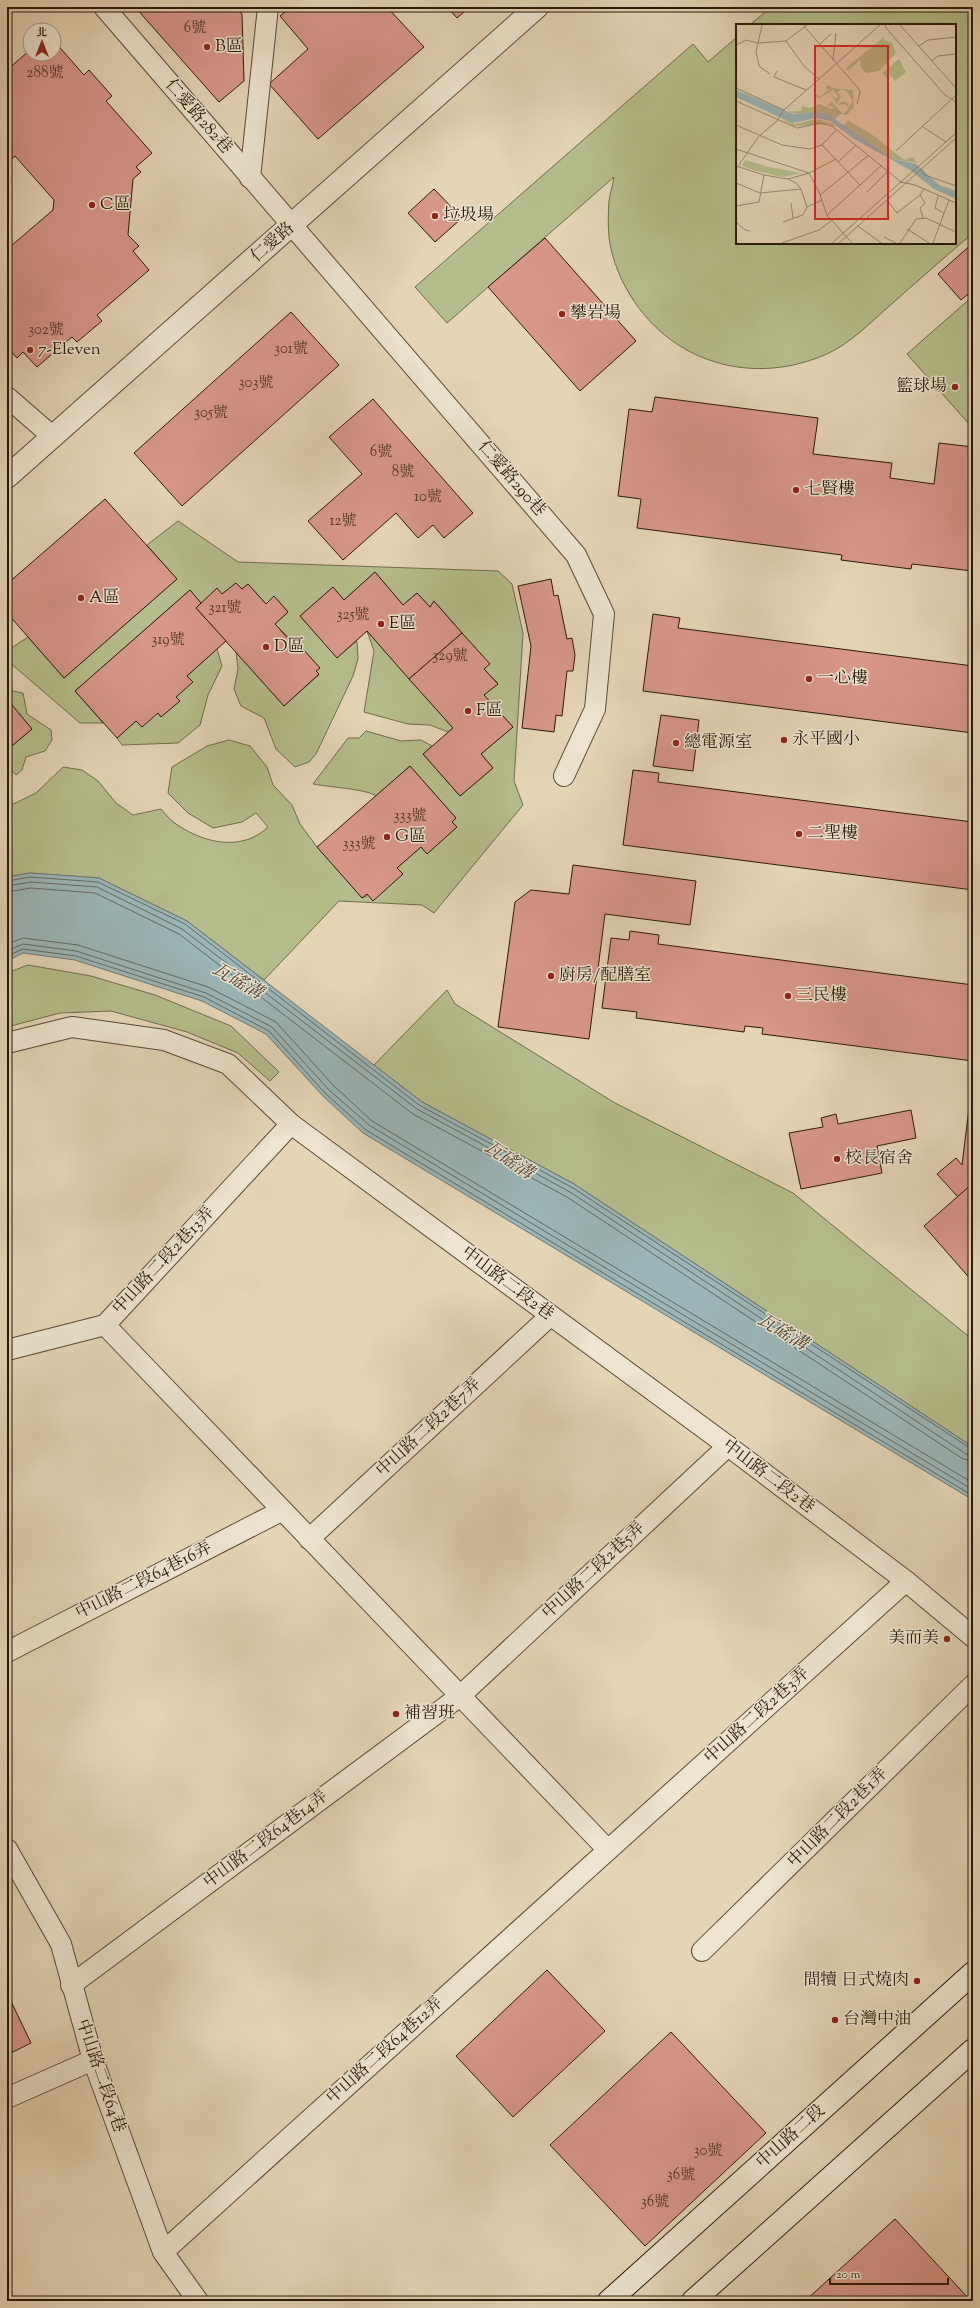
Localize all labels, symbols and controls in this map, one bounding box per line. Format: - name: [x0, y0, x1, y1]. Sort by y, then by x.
- house number: 6號: [184, 18, 206, 39]
- north arrow: [22, 22, 62, 62]
- inset map: [736, 24, 956, 244]
- text: 北: [37, 25, 48, 41]
- place label: B區: [215, 35, 243, 59]
- marker: B區: [202, 42, 212, 52]
- house number: 288號: [26, 63, 64, 84]
- street label: 仁愛路282巷: [159, 74, 237, 160]
- place label: C區: [100, 193, 131, 217]
- marker: C區: [87, 200, 97, 210]
- place label: 垃圾場: [443, 204, 494, 228]
- marker: 垃圾場: [430, 211, 440, 221]
- street label: 仁愛路: [246, 217, 300, 269]
- place label: 攀岩場: [570, 302, 621, 326]
- marker: 攀岩場: [557, 309, 567, 319]
- house number: 302號: [28, 320, 64, 341]
- place label: 7-Eleven: [38, 338, 101, 362]
- house number: 301號: [274, 339, 308, 360]
- marker: 7-Eleven: [25, 345, 35, 355]
- house number: 303號: [239, 373, 273, 394]
- place label: 籃球場: [896, 375, 947, 399]
- marker: 籃球場: [950, 382, 960, 392]
- house number: 305號: [194, 403, 228, 424]
- street label: 仁愛路290巷: [471, 436, 551, 522]
- house number: 6號: [370, 442, 392, 463]
- house number: 8號: [392, 462, 414, 483]
- place label: 七賢樓: [804, 478, 855, 502]
- marker: 七賢樓: [791, 485, 801, 495]
- house number: 10號: [414, 487, 442, 508]
- house number: 12號: [329, 511, 357, 532]
- place label: A區: [89, 586, 120, 610]
- marker: A區: [76, 593, 86, 603]
- house number: 321號: [208, 598, 242, 619]
- house number: 325號: [336, 605, 370, 626]
- place label: E區: [389, 612, 416, 636]
- marker: E區: [376, 619, 386, 629]
- house number: 319號: [151, 630, 185, 651]
- place label: D區: [274, 635, 304, 659]
- marker: D區: [261, 642, 271, 652]
- house number: 329號: [432, 646, 468, 667]
- place label: 一心樓: [817, 667, 868, 691]
- marker: 一心樓: [804, 674, 814, 684]
- place label: F區: [476, 699, 502, 723]
- marker: F區: [463, 706, 473, 716]
- place label: 永平國小: [792, 728, 860, 752]
- place label: 總電源室: [684, 731, 752, 755]
- marker: 永平國小: [779, 735, 789, 745]
- marker: 總電源室: [671, 738, 681, 748]
- house number: 333號: [393, 806, 427, 827]
- place label: 二聖樓: [807, 822, 858, 846]
- place label: G區: [395, 825, 426, 849]
- marker: 二聖樓: [794, 829, 804, 839]
- marker: G區: [382, 832, 392, 842]
- house number: 333號: [342, 834, 376, 855]
- water label: 瓦磘溝: [207, 957, 269, 1008]
- place label: 廚房/配膳室: [559, 964, 651, 988]
- marker: 廚房/配膳室: [546, 971, 556, 981]
- place label: 三民樓: [796, 984, 847, 1008]
- marker: 三民樓: [783, 991, 793, 1001]
- water label: 瓦磘溝: [478, 1135, 540, 1189]
- place label: 校長宿舍: [845, 1147, 913, 1171]
- marker: 校長宿舍: [832, 1154, 842, 1164]
- street label: 中山路二段2巷13弄: [108, 1202, 220, 1320]
- street label: 中山路二段2巷: [456, 1241, 558, 1327]
- water label: 瓦磘溝: [752, 1308, 814, 1360]
- street label: 中山路二段2巷7弄: [371, 1373, 487, 1483]
- street label: 中山路二段2巷: [717, 1434, 819, 1520]
- street label: 中山路二段2巷5弄: [537, 1517, 651, 1625]
- street label: 中山路二段64巷16弄: [72, 1536, 216, 1626]
- place label: 美而美: [888, 1627, 939, 1651]
- marker: 美而美: [942, 1634, 952, 1644]
- street label: 中山路二段2巷3弄: [699, 1662, 815, 1770]
- place label: 補習班: [404, 1702, 455, 1726]
- marker: 補習班: [391, 1709, 401, 1719]
- street label: 中山路二段2巷1弄: [783, 1763, 893, 1873]
- street label: 中山路二段64巷14弄: [199, 1785, 333, 1895]
- place label: 間犢 日式燒肉: [803, 1969, 909, 1993]
- marker: 間犢 日式燒肉: [912, 1976, 922, 1986]
- street label: 中山路二段64巷12弄: [321, 1992, 449, 2110]
- place label: 台灣中油: [843, 2008, 911, 2032]
- marker: 台灣中油: [830, 2015, 840, 2025]
- street label: 中山路二段64巷: [69, 2016, 131, 2136]
- street label: 中山路二段: [751, 2100, 831, 2174]
- house number: 30號: [694, 2141, 722, 2162]
- house number: 36號: [667, 2165, 695, 2186]
- house number: 36號: [641, 2192, 669, 2213]
- scale bar: [830, 2260, 948, 2286]
- text: 20 m: [836, 2266, 861, 2284]

